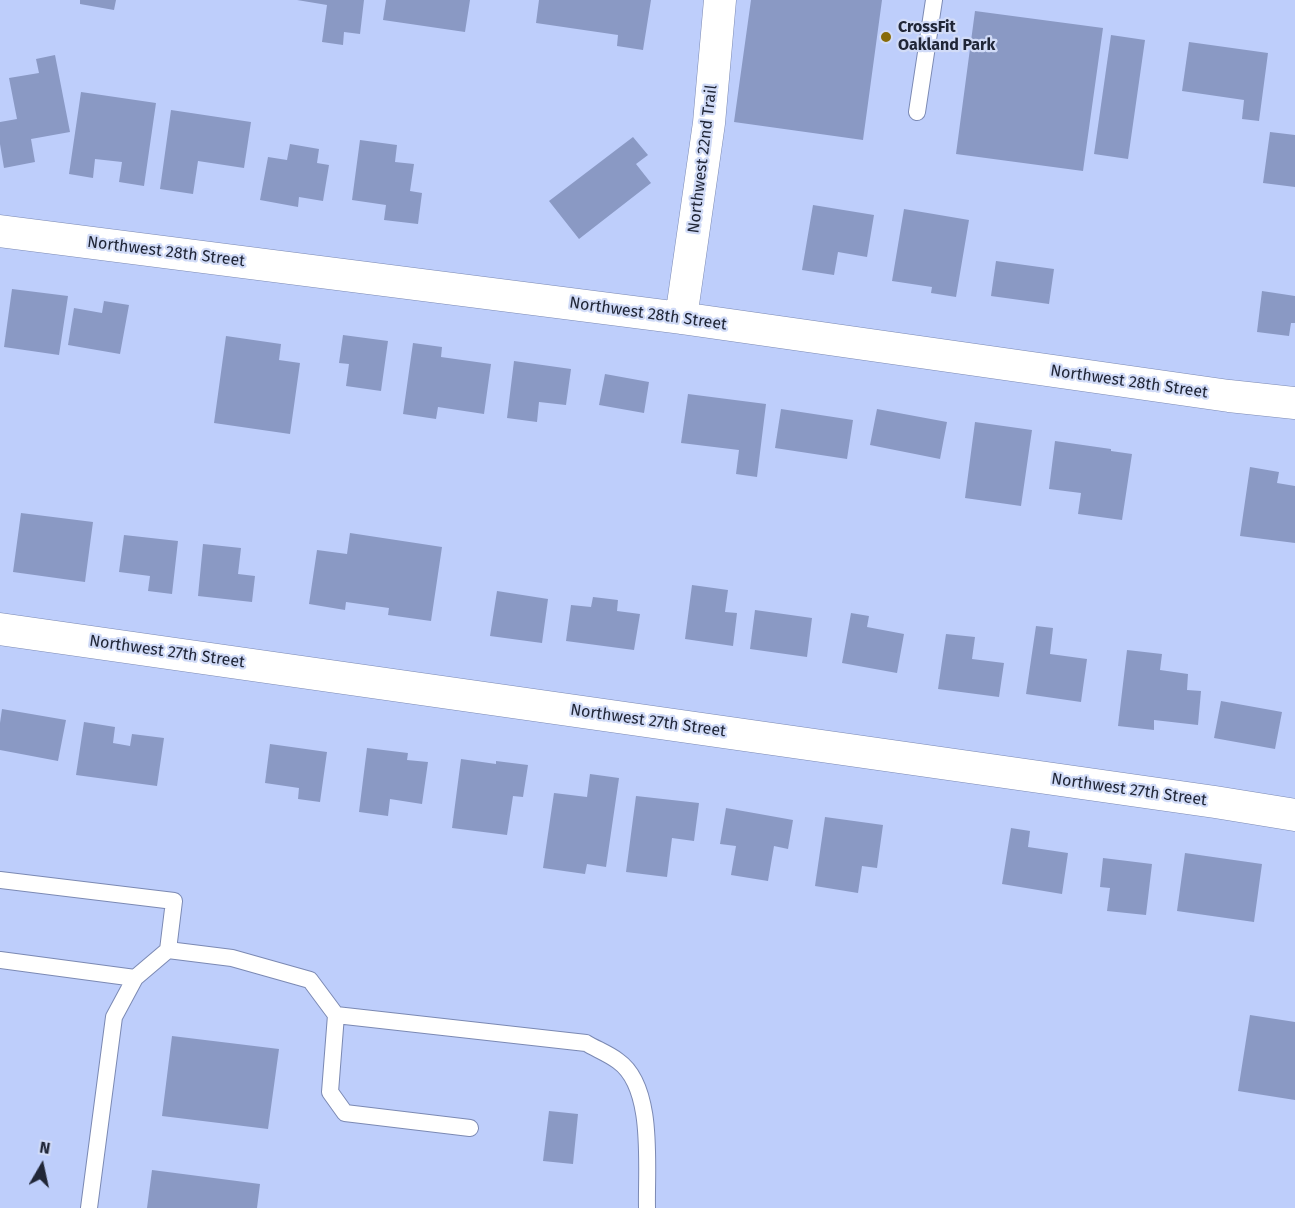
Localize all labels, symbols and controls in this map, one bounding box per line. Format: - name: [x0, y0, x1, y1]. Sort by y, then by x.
- place label: CrossFit Oakland Park: [898, 18, 995, 56]
- marker: CrossFit Oakland Park: [879, 30, 893, 44]
- street label: Northwest 22nd Trail: [684, 84, 722, 234]
- street label: Northwest 28th Street: [86, 233, 246, 271]
- street label: Northwest 28th Street: [568, 293, 728, 335]
- street label: Northwest 28th Street: [1049, 361, 1209, 403]
- street label: Northwest 27th Street: [88, 632, 246, 672]
- street label: Northwest 27th Street: [569, 701, 727, 741]
- street label: Northwest 27th Street: [1050, 770, 1208, 810]
- north arrow: [12, 1136, 72, 1196]
- text: N: [38, 1138, 52, 1158]

